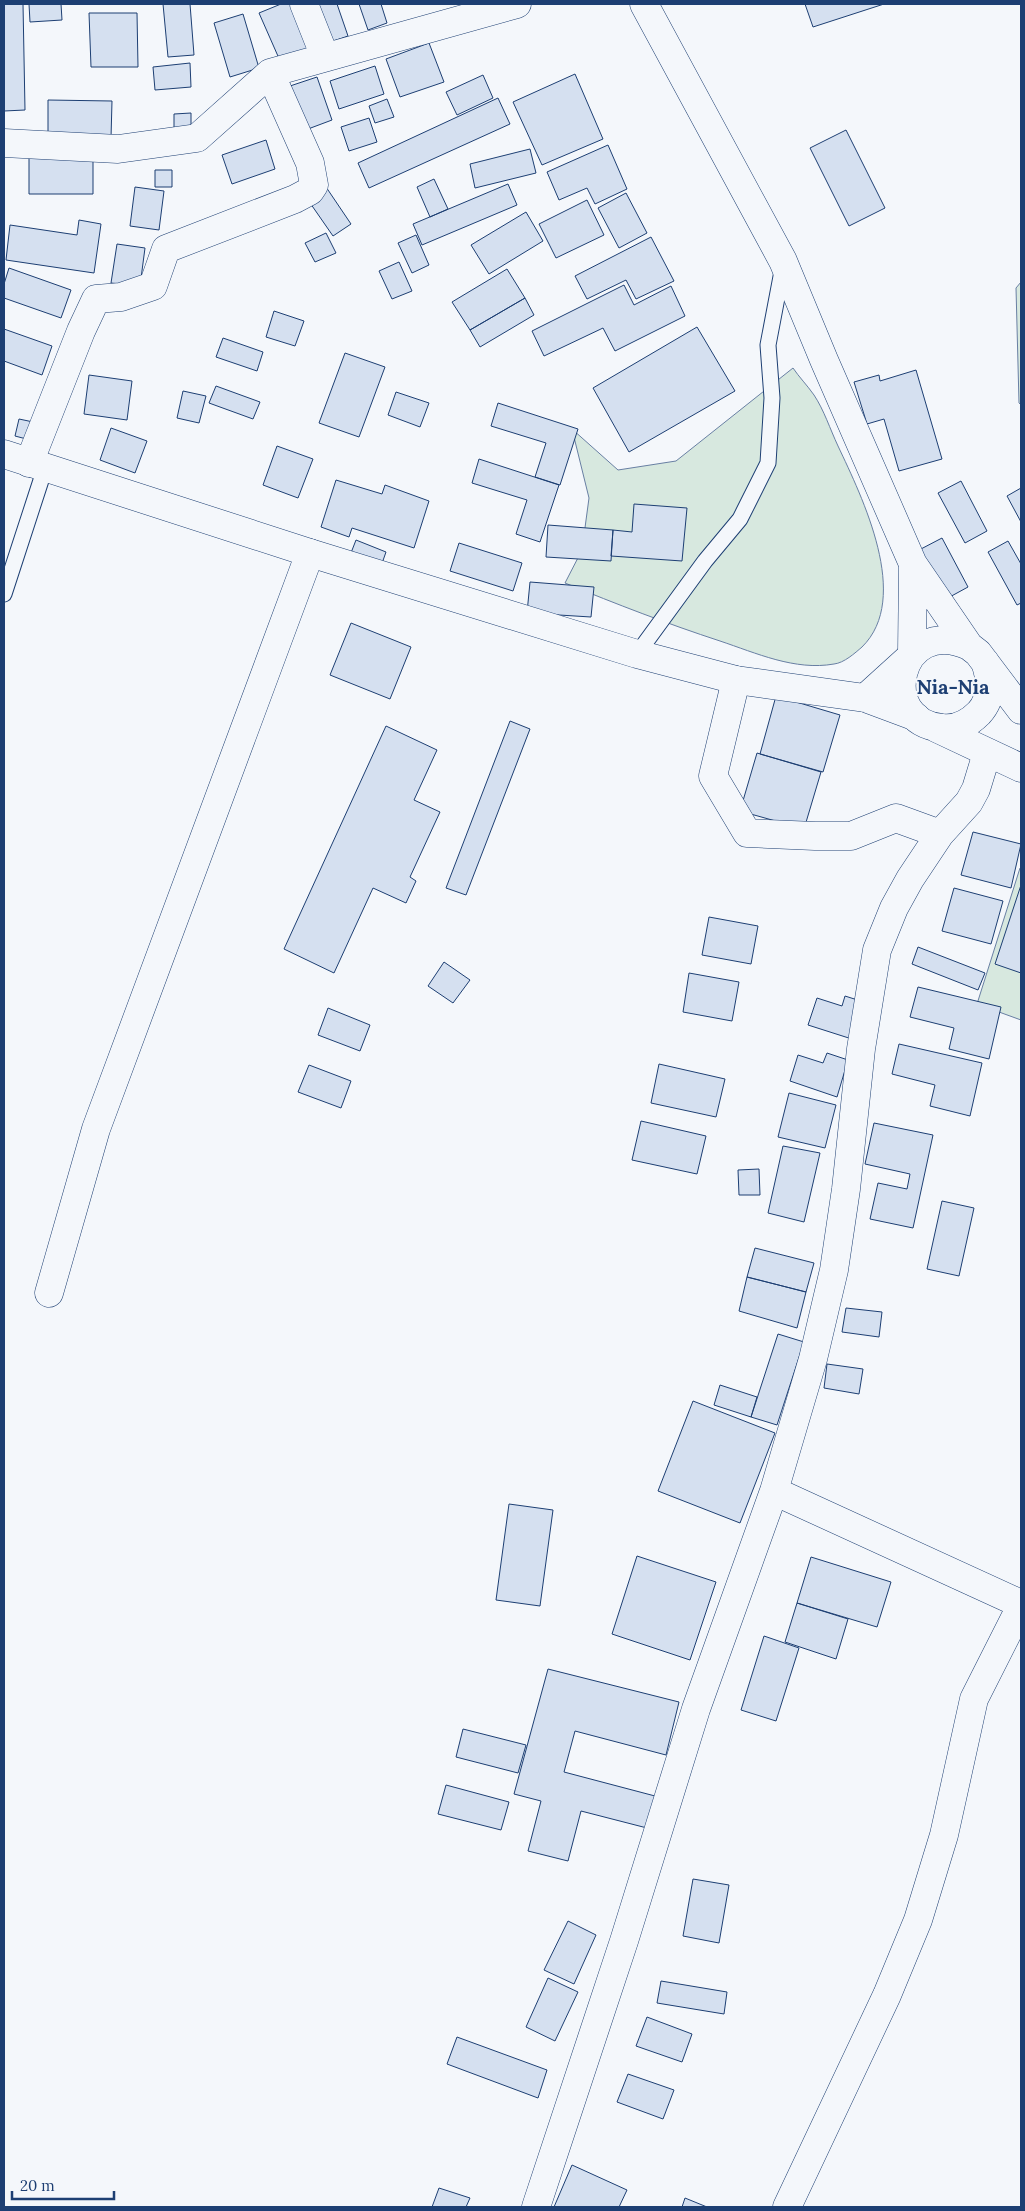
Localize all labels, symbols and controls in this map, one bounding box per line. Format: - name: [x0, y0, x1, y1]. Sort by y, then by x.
- district label: Nia-Nia: [916, 674, 990, 699]
- scale bar: [12, 2168, 115, 2200]
- text: 20 m: [20, 2176, 55, 2195]

